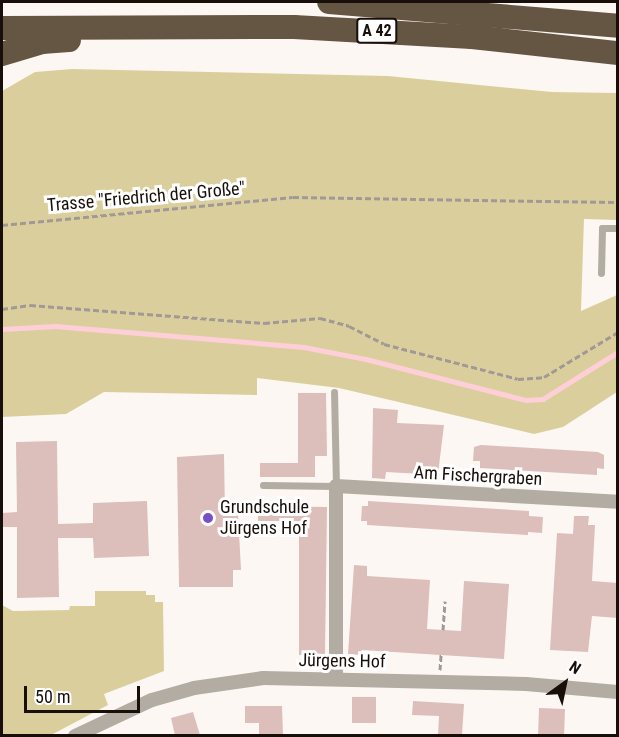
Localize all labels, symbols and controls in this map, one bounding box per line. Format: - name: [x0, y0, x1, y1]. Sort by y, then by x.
- road number: A 42: [356, 18, 398, 44]
- street label: Trasse "Friedrich der Große": [46, 178, 246, 216]
- street label: Am Fischergraben: [413, 462, 543, 490]
- place label: Grundschule Jürgens Hof: [220, 497, 309, 540]
- marker: Grundschule Jürgens Hof: [201, 511, 215, 525]
- street label: Jürgens Hof: [298, 649, 386, 673]
- north arrow: [535, 653, 595, 713]
- text: N: [566, 657, 584, 678]
- scale bar: [27, 674, 142, 712]
- text: 50 m: [35, 686, 70, 707]

